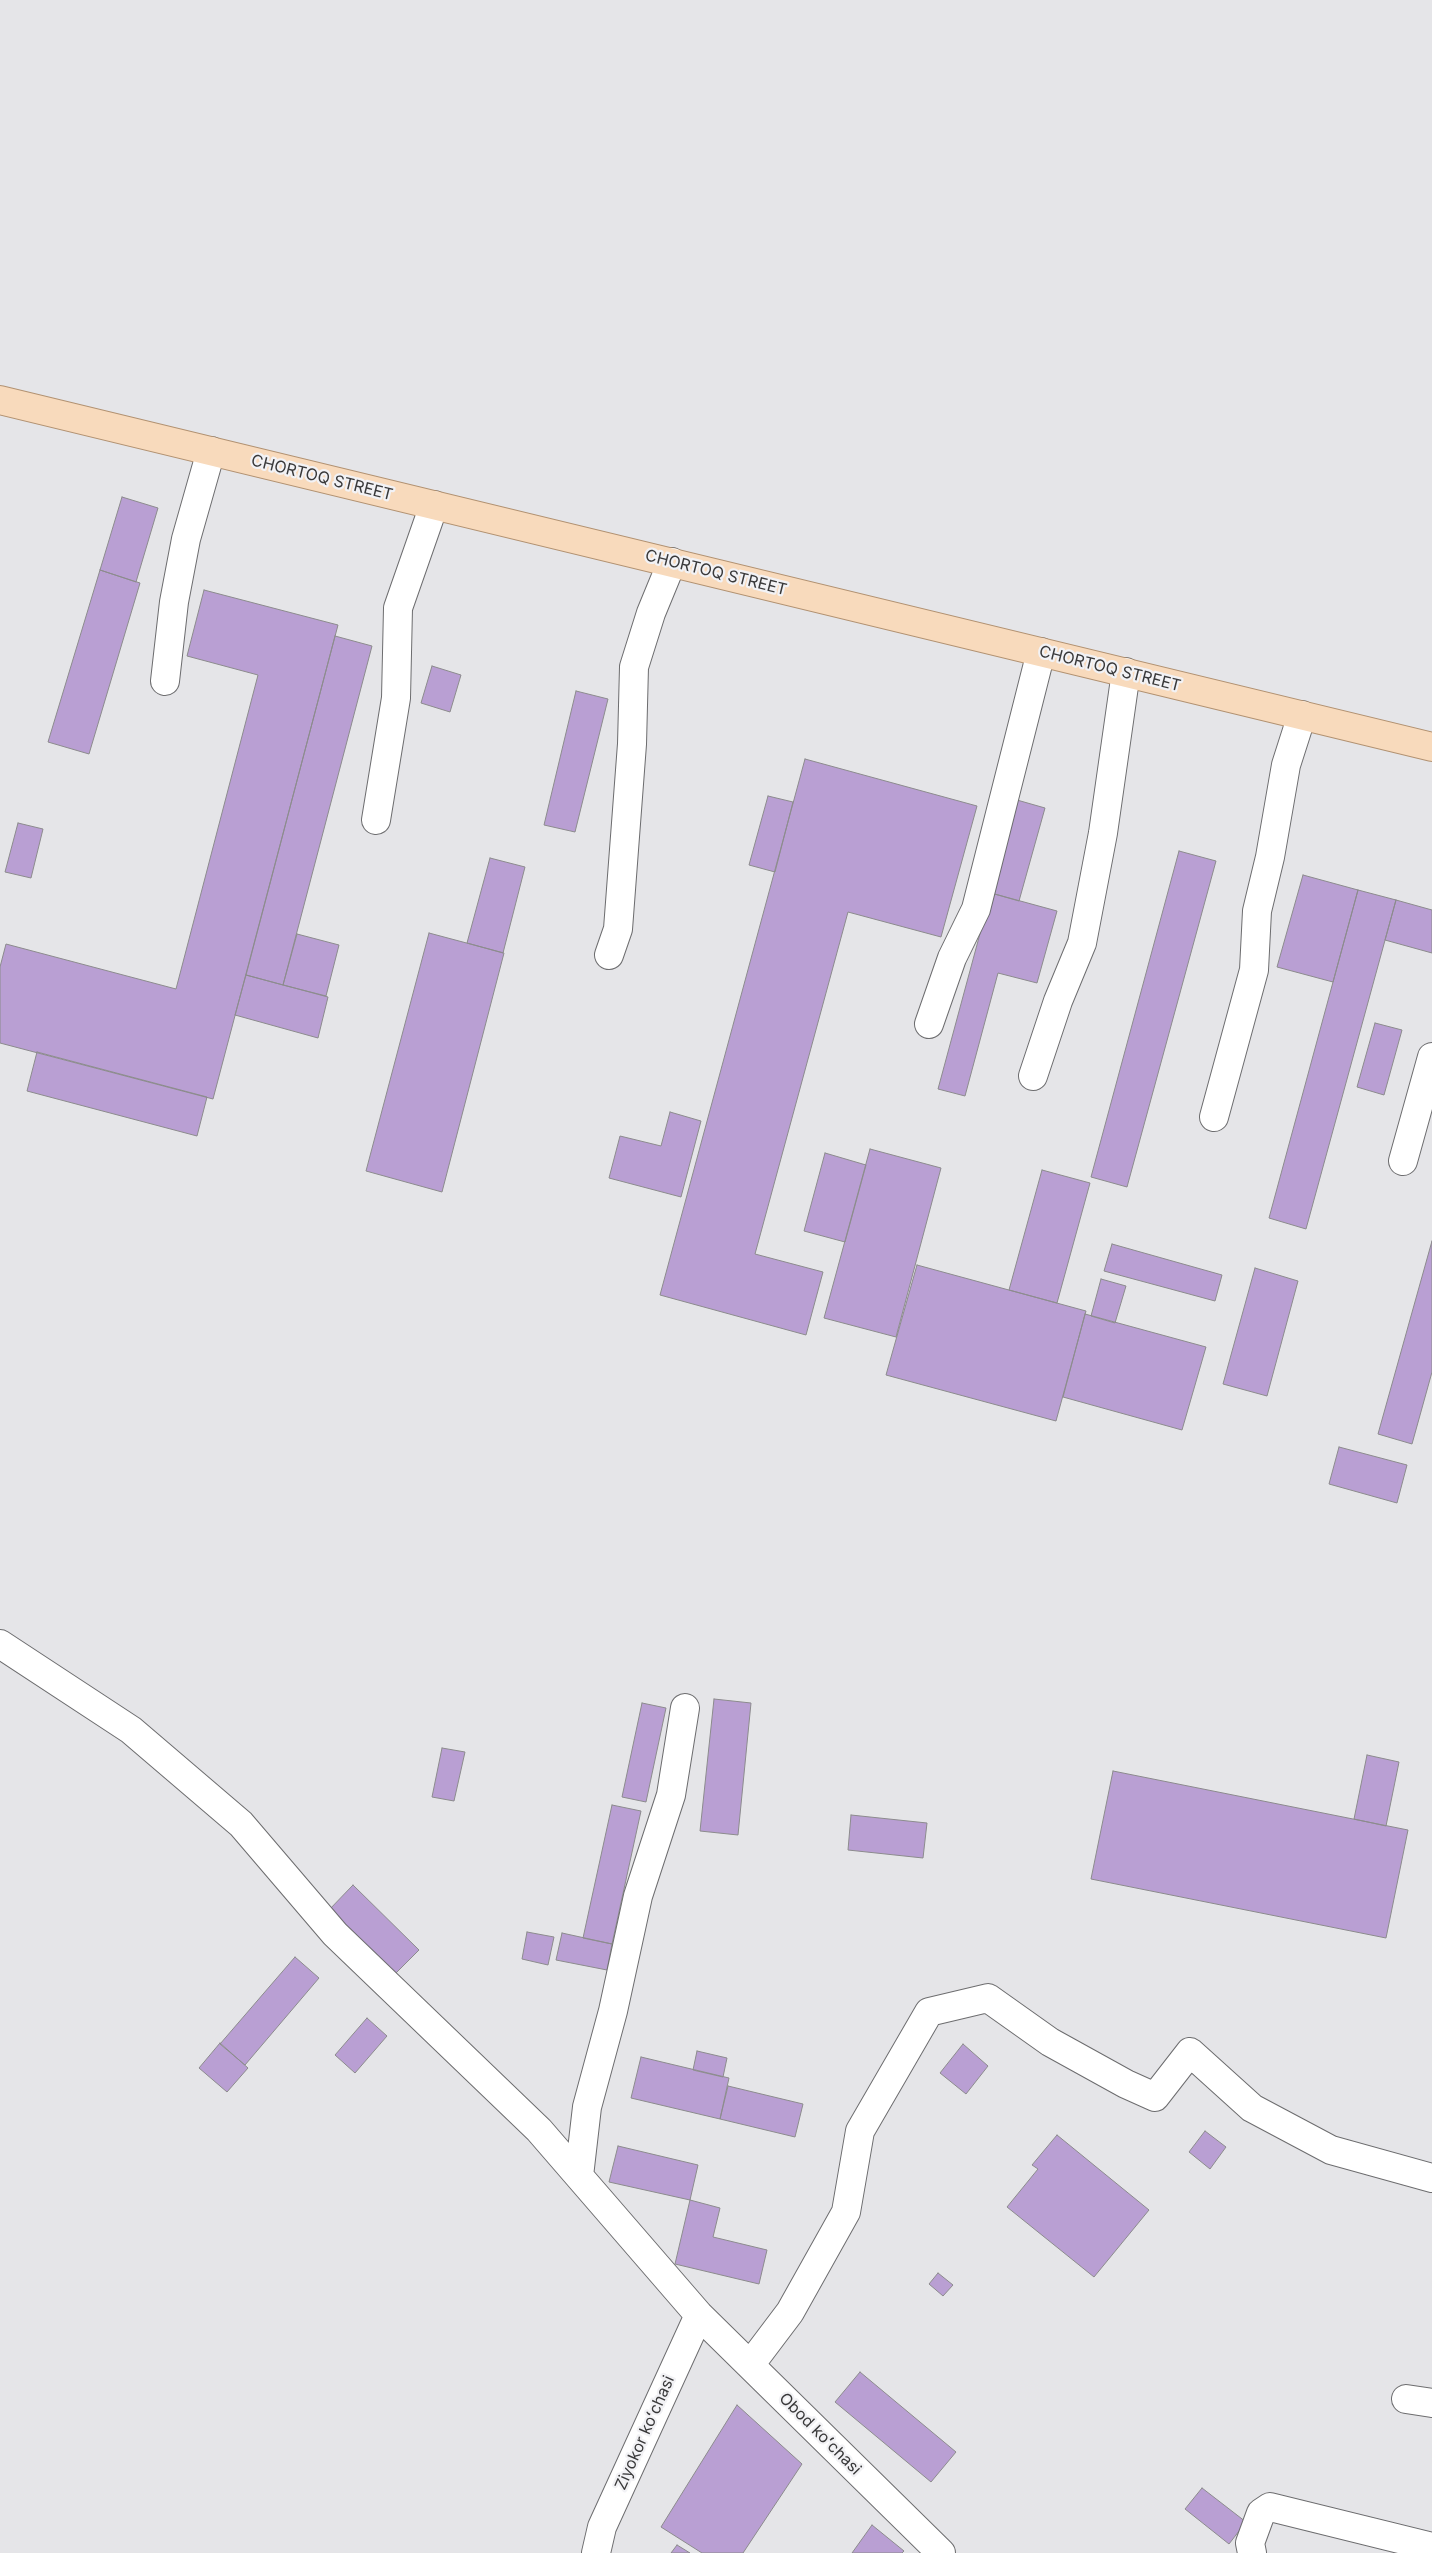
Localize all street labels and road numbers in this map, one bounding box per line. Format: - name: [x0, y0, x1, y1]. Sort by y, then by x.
- street label: CHORTOQ STREET: [249, 451, 395, 505]
- street label: CHORTOQ STREET: [643, 546, 789, 600]
- street label: CHORTOQ STREET: [1037, 642, 1183, 696]
- street label: Ziyokor koʻchasi: [611, 2373, 679, 2493]
- street label: Obod koʻchasi: [775, 2389, 865, 2479]

